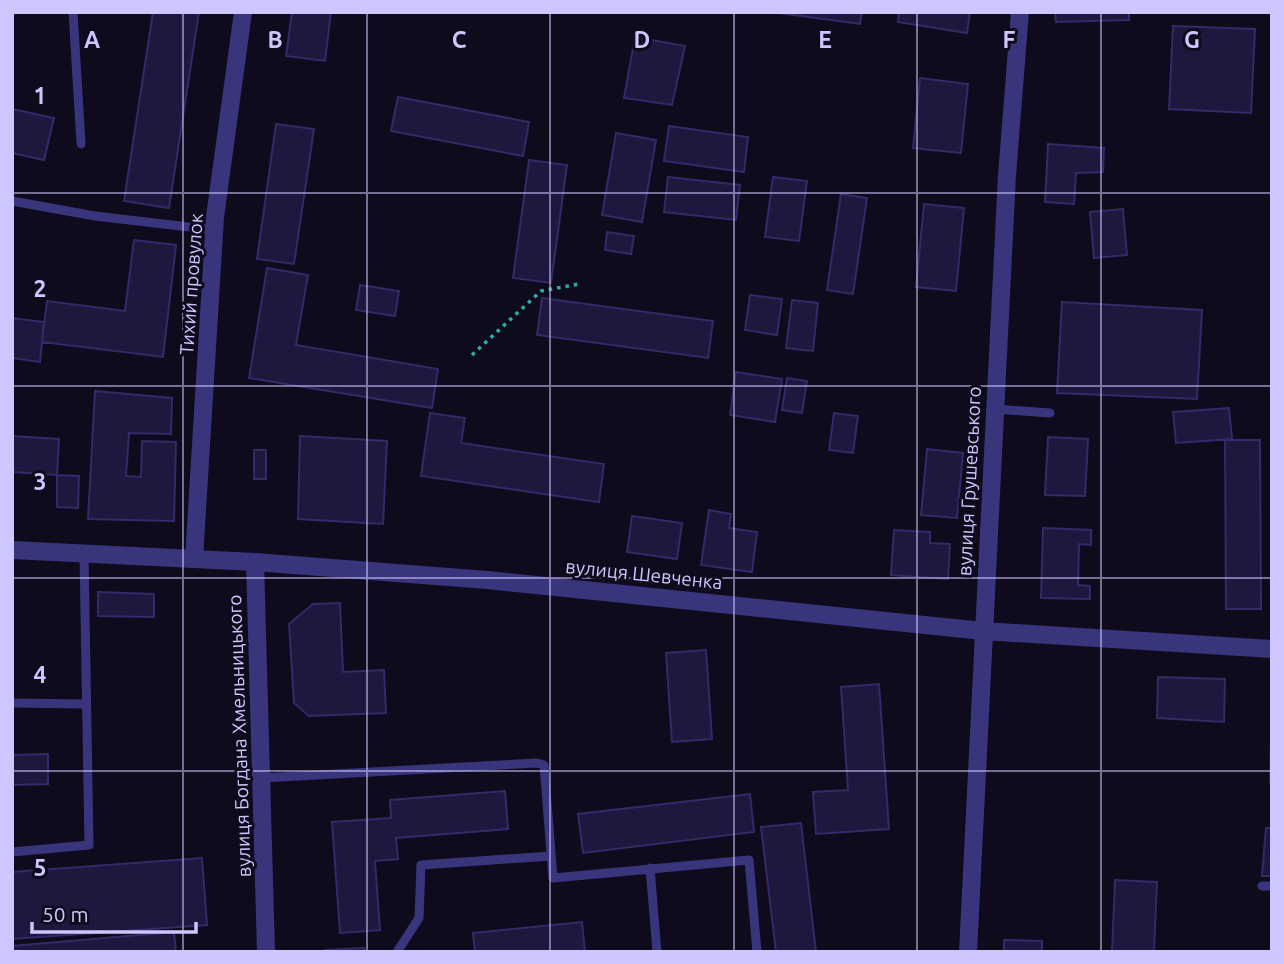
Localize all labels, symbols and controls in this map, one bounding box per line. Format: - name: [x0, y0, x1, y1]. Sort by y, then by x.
- text: A: [84, 27, 100, 52]
- text: B: [267, 27, 283, 52]
- text: C: [452, 27, 467, 52]
- text: D: [634, 27, 650, 52]
- text: E: [818, 27, 832, 52]
- text: F: [1003, 27, 1016, 52]
- text: G: [1184, 27, 1200, 52]
- text: 1: [34, 83, 46, 108]
- street label: Тихий провулок: [175, 212, 207, 355]
- text: 2: [34, 276, 46, 301]
- street label: вулиця Грушевського: [953, 386, 985, 576]
- text: 3: [34, 469, 46, 494]
- street label: вулиця Шевченка: [564, 555, 724, 593]
- street label: вулиця Богдана Хмельницького: [223, 594, 255, 878]
- text: 4: [34, 662, 47, 687]
- text: 5: [34, 855, 46, 880]
- scale bar: [32, 890, 196, 934]
- text: 50 m: [42, 902, 89, 926]

